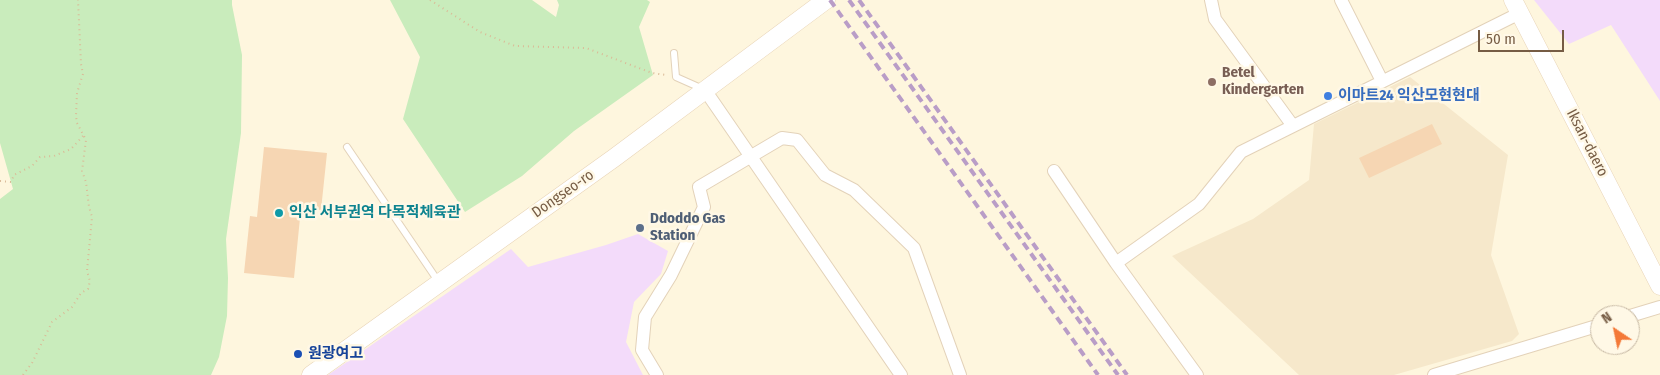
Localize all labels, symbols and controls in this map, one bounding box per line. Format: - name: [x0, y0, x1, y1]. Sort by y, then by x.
- scale bar: [1480, 20, 1566, 52]
- text: 50 m: [1486, 30, 1516, 48]
- place label: Betel Kindergarten: [1222, 64, 1304, 99]
- marker: Betel Kindergarten: [1206, 76, 1218, 88]
- place label: 이마트24 익산모현현대: [1338, 87, 1480, 105]
- marker: 이마트24 익산모현현대: [1322, 90, 1334, 102]
- street label: Iksan-daero: [1562, 106, 1612, 180]
- street label: Dongseo-ro: [529, 166, 597, 222]
- place label: 익산 서부권역 다목적체육관: [289, 204, 461, 222]
- marker: 익산 서부권역 다목적체육관: [273, 207, 285, 219]
- place label: Ddoddo Gas Station: [650, 210, 725, 245]
- marker: Ddoddo Gas Station: [634, 222, 646, 234]
- north arrow: [1590, 305, 1640, 355]
- text: N: [1599, 309, 1615, 327]
- place label: 원광여고: [308, 345, 363, 363]
- marker: 원광여고: [292, 348, 304, 360]

